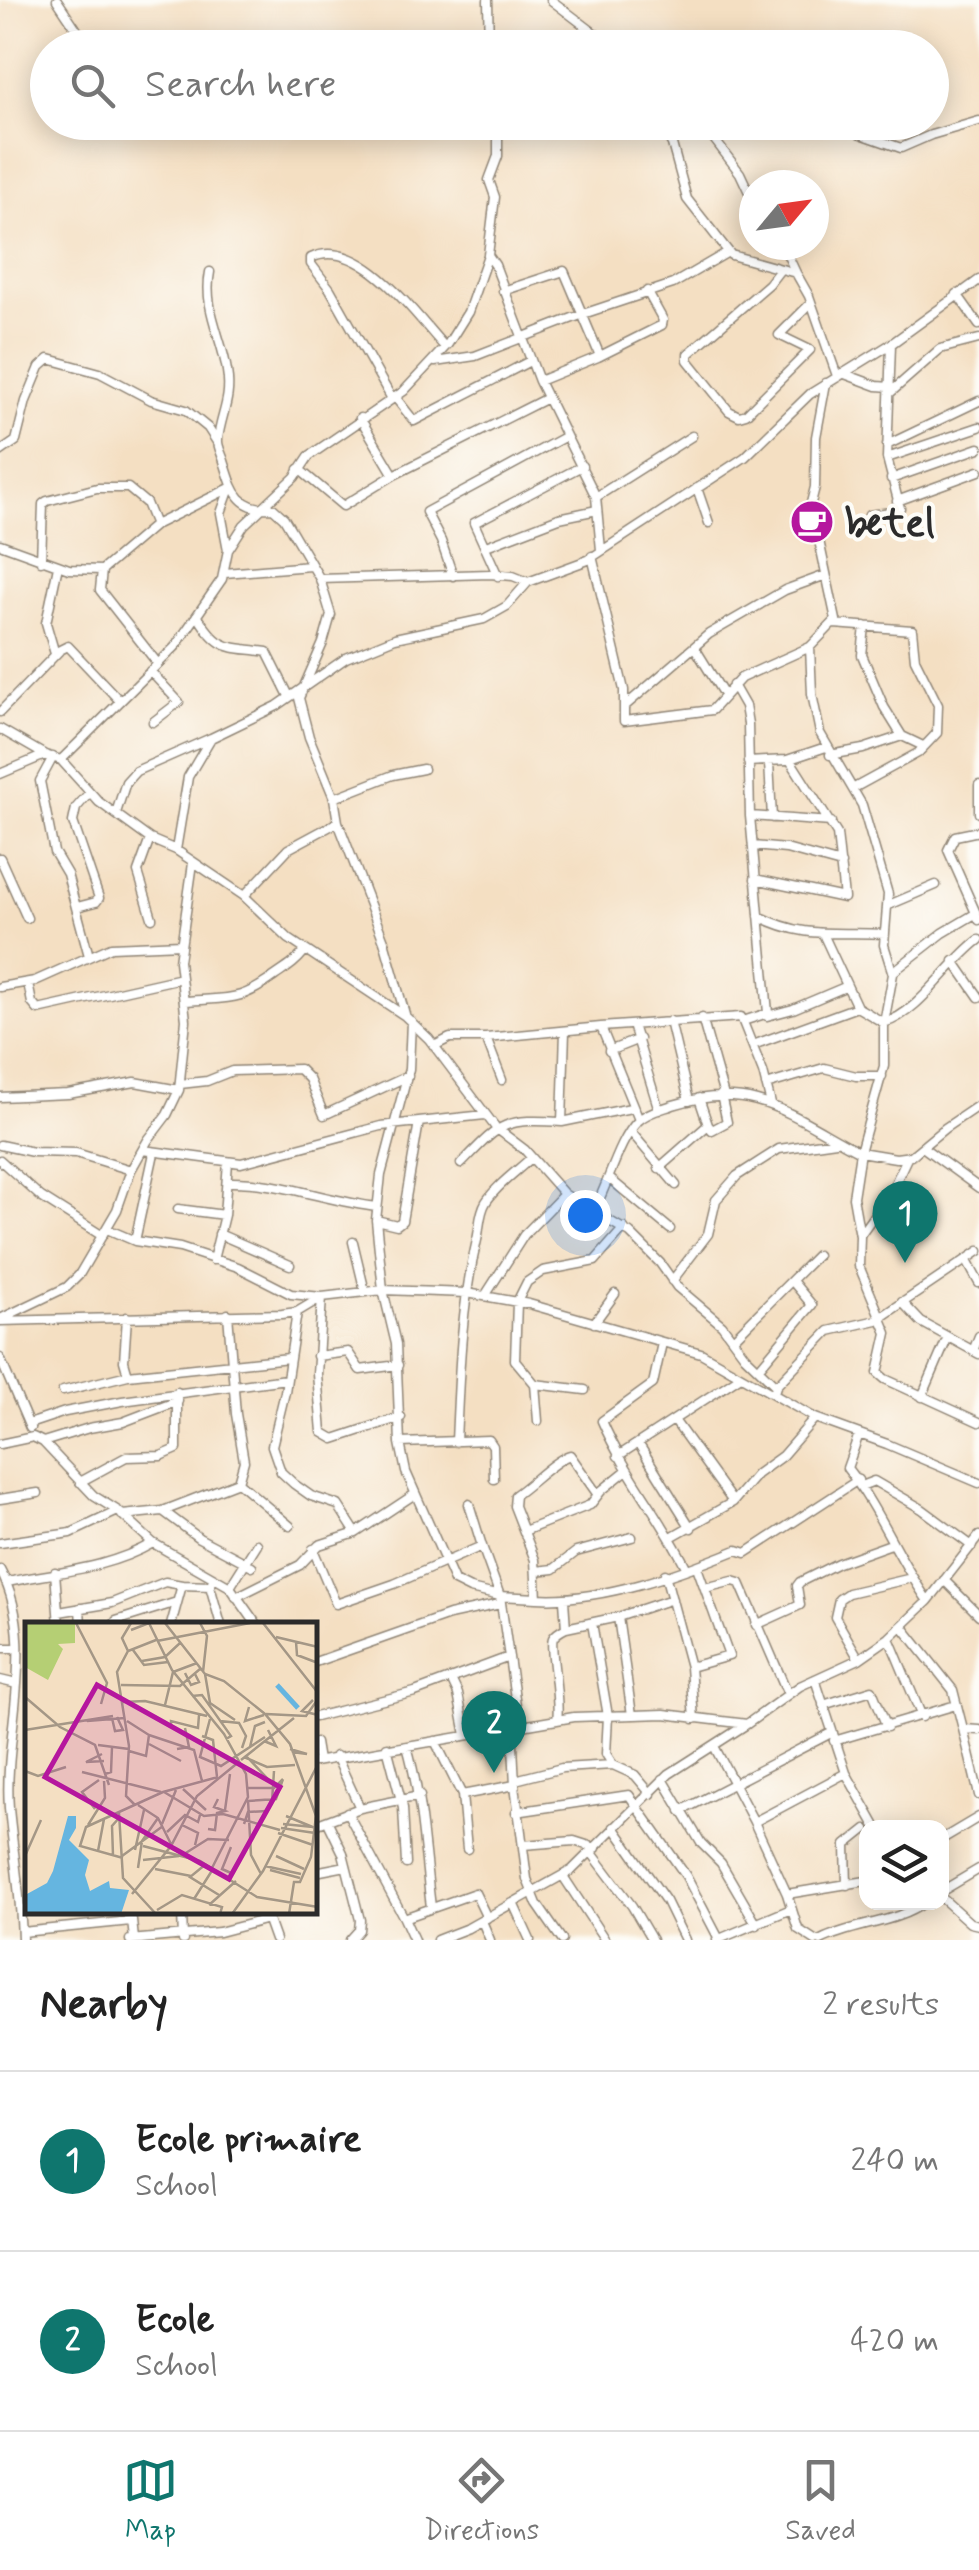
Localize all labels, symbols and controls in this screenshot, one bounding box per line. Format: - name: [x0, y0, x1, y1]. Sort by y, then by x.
- search box: [30, 30, 949, 140]
- icon: search: [65, 58, 120, 113]
- text: Search here: [145, 61, 336, 110]
- north arrow: [739, 170, 829, 260]
- cafe icon: betel: [789, 499, 835, 545]
- place label: betel: [844, 499, 935, 551]
- pin: 1: [872, 1180, 938, 1263]
- your location: [560, 1190, 611, 1241]
- inset map: [25, 1622, 318, 1915]
- pin: 2: [462, 1690, 526, 1773]
- map controls: [859, 1820, 949, 1910]
- button: layers: [859, 1820, 949, 1910]
- text: Nearby: [40, 1978, 168, 2033]
- text: 2 results: [822, 1984, 939, 2026]
- text: Ecole primaire: [135, 2116, 361, 2165]
- text: 1: [65, 2140, 80, 2182]
- text: 240 m: [851, 2140, 939, 2182]
- text: School: [135, 2165, 218, 2207]
- text: Ecole: [135, 2296, 214, 2345]
- text: 2: [65, 2320, 80, 2362]
- text: 420 m: [850, 2320, 939, 2362]
- text: School: [135, 2345, 218, 2387]
- tab: Map: [123, 2453, 178, 2550]
- tab: Directions: [424, 2453, 539, 2550]
- tab: Saved: [785, 2453, 856, 2550]

